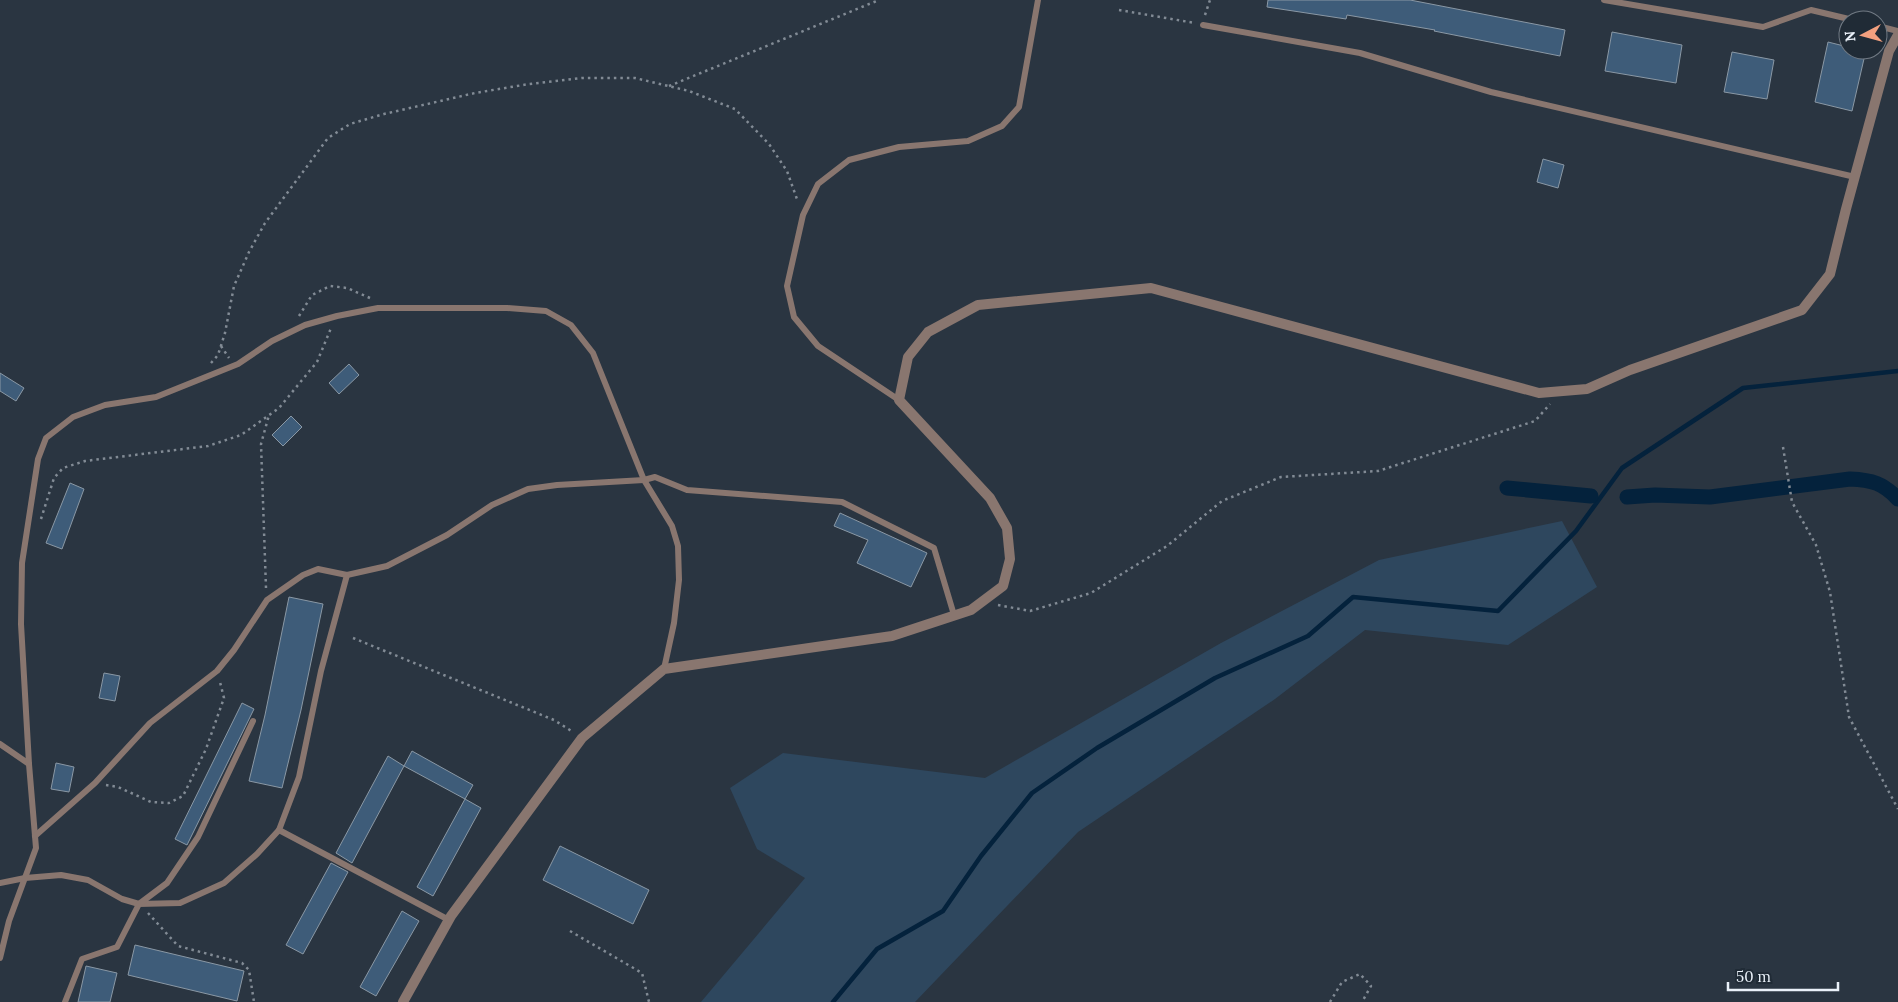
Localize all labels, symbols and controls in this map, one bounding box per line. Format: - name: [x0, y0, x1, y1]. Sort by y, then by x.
- north arrow: [1838, 10, 1888, 60]
- text: N: [1841, 30, 1860, 43]
- scale bar: [1728, 960, 1838, 992]
- text: 50 m: [1736, 967, 1771, 986]

